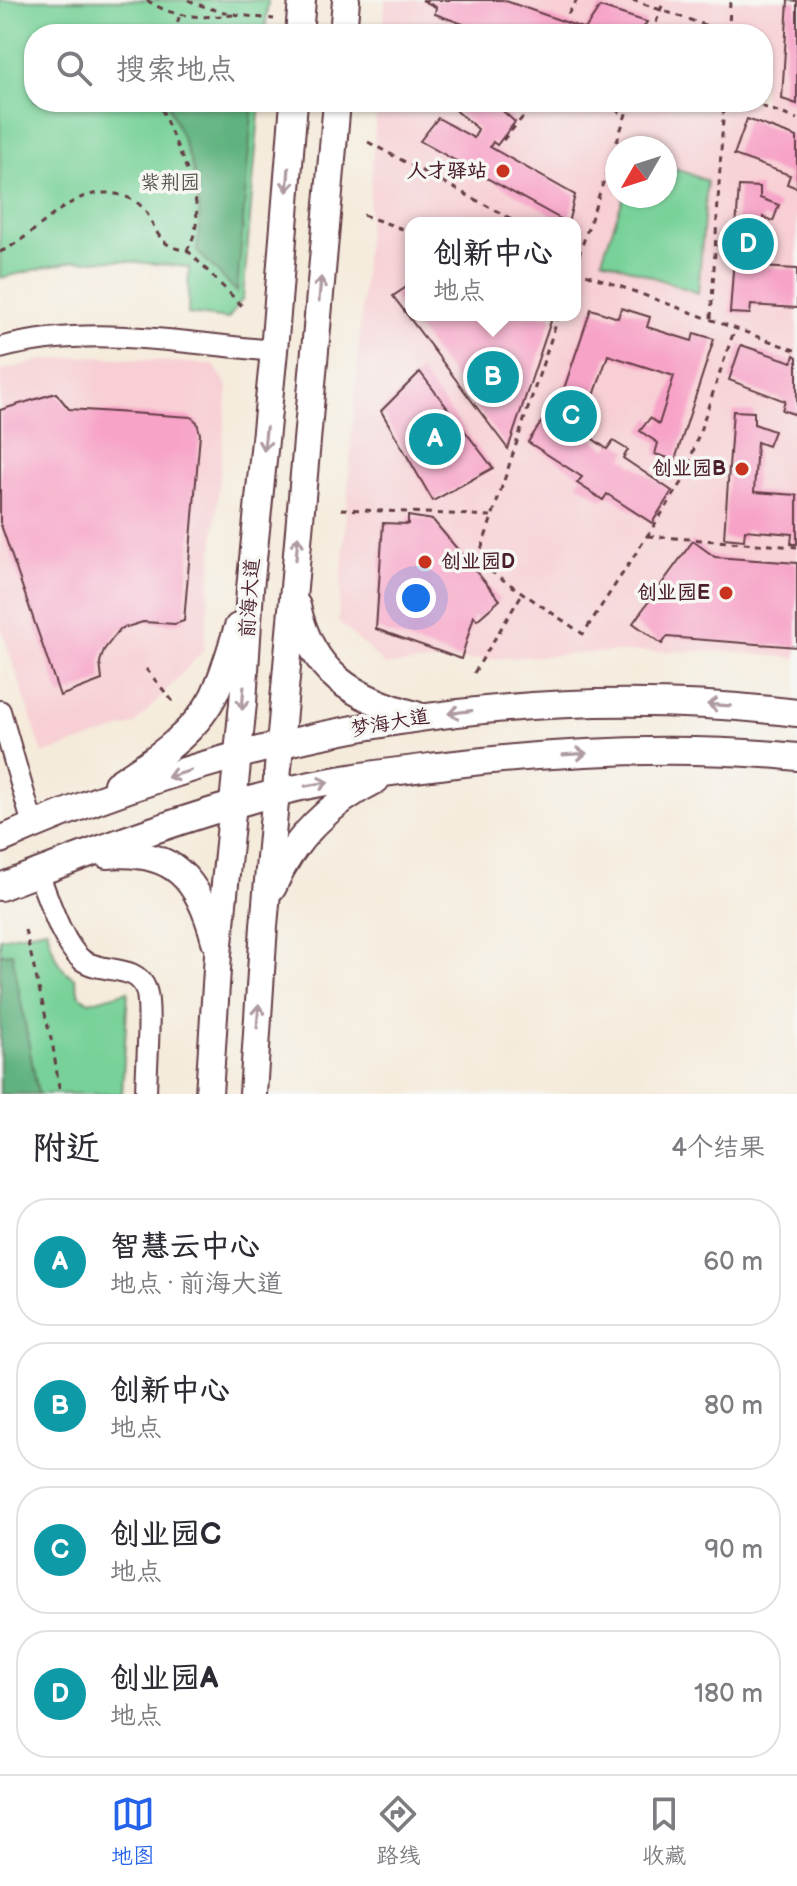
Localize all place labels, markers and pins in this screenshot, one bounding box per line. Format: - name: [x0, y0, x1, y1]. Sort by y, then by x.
- place label: 人才驿站: [407, 159, 487, 183]
- marker: 人才驿站: [494, 162, 512, 180]
- pin: D: [722, 214, 774, 274]
- pin: B: [467, 347, 519, 407]
- pin: C: [545, 386, 597, 446]
- pin: A: [409, 409, 461, 469]
- place label: 创业园B: [652, 457, 726, 481]
- marker: 创业园B: [733, 460, 751, 478]
- place label: 创业园D: [441, 550, 515, 574]
- marker: 创业园D: [416, 553, 434, 571]
- place label: 创业园E: [637, 581, 710, 605]
- marker: 创业园E: [717, 584, 735, 602]

